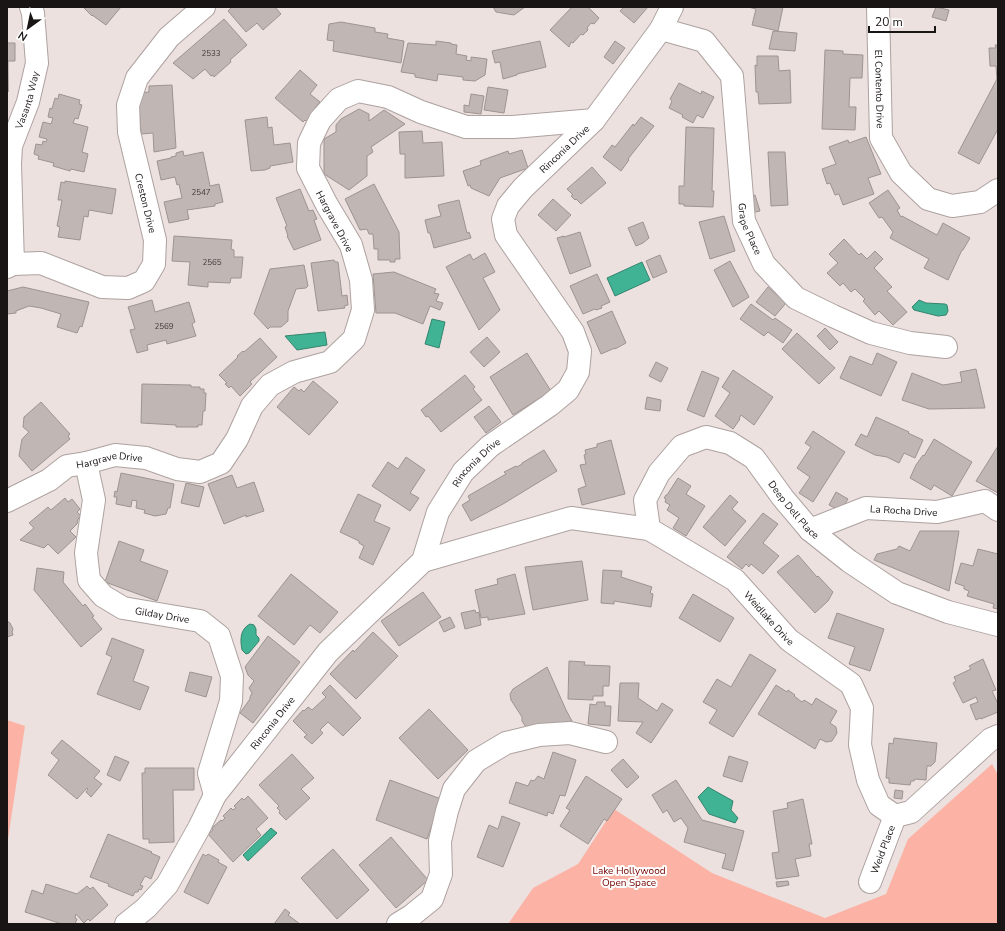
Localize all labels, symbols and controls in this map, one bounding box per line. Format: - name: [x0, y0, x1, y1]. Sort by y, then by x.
- north arrow: [8, 8, 48, 48]
- scale bar: [869, 8, 935, 34]
- text: 20 m: [875, 14, 903, 30]
- text: N: [15, 27, 30, 44]
- house number: 2533: [201, 48, 221, 59]
- street label: El Contento Drive: [871, 49, 887, 129]
- street label: Vasanta Way: [12, 69, 43, 132]
- street label: Rinconia Drive: [537, 122, 593, 177]
- street label: Creston Drive: [131, 172, 159, 235]
- house number: 2547: [191, 187, 211, 198]
- street label: Hargrave Drive: [312, 188, 356, 255]
- street label: Grape Place: [735, 202, 765, 257]
- house number: 2565: [202, 257, 222, 268]
- house number: 2569: [154, 321, 174, 332]
- street label: Rinconia Drive: [449, 435, 503, 490]
- street label: Hargrave Drive: [75, 449, 143, 472]
- street label: Deep Dell Place: [765, 478, 822, 542]
- street label: La Rocha Drive: [870, 502, 938, 520]
- street label: Weidlake Drive: [740, 588, 796, 649]
- street label: Gilday Drive: [134, 604, 190, 627]
- street label: Rinconia Drive: [247, 694, 298, 753]
- street label: Weid Place: [868, 823, 899, 876]
- park label: Lake Hollywood Open Space: [592, 864, 666, 890]

